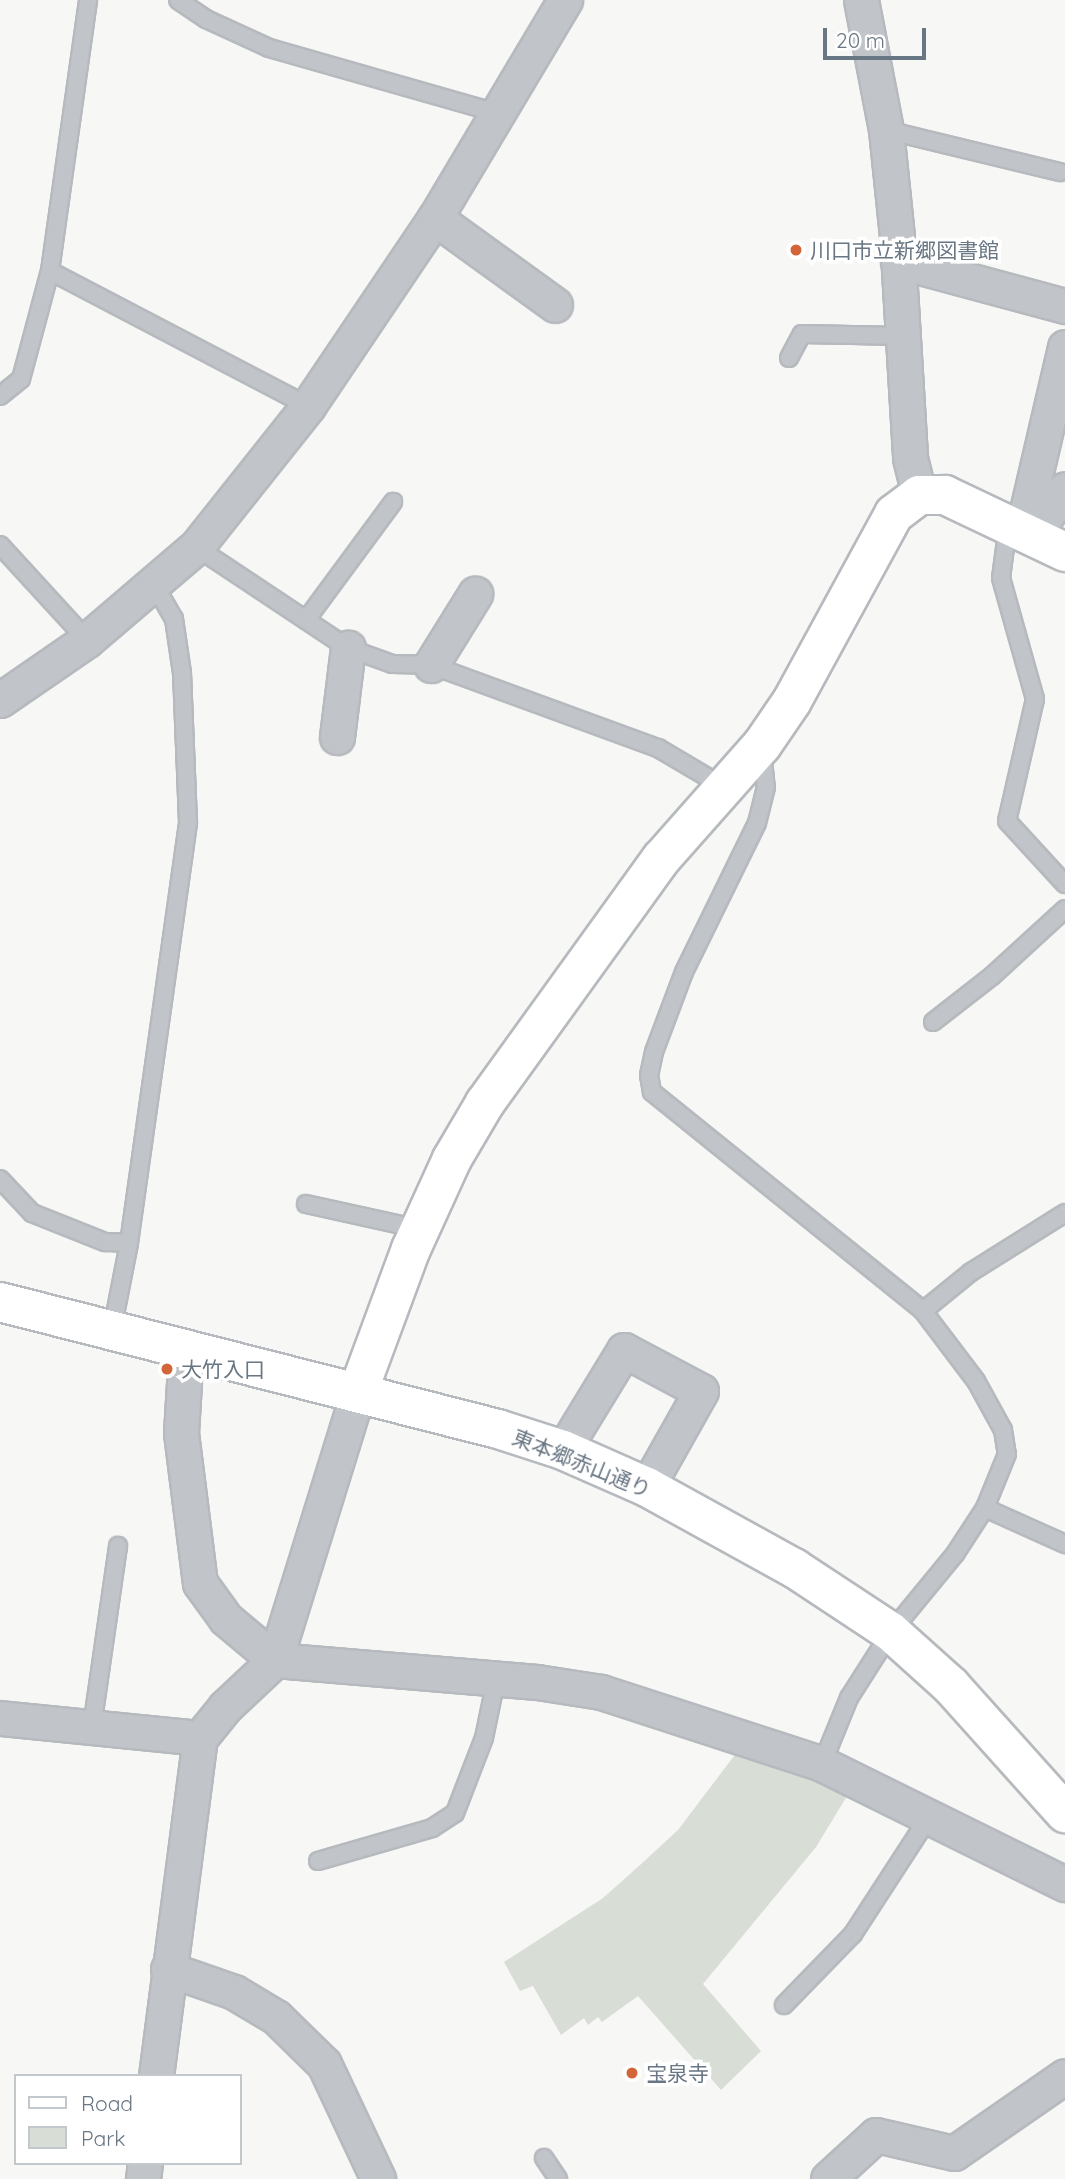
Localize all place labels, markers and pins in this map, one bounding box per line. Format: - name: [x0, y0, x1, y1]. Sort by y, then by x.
- place label: 川口市立新郷図書館: [810, 237, 999, 263]
- marker: 川口市立新郷図書館: [788, 242, 804, 258]
- place label: 大竹入口: [181, 1356, 265, 1382]
- marker: 大竹入口: [159, 1361, 175, 1377]
- place label: 宝泉寺: [646, 2060, 709, 2086]
- marker: 宝泉寺: [624, 2065, 640, 2081]

